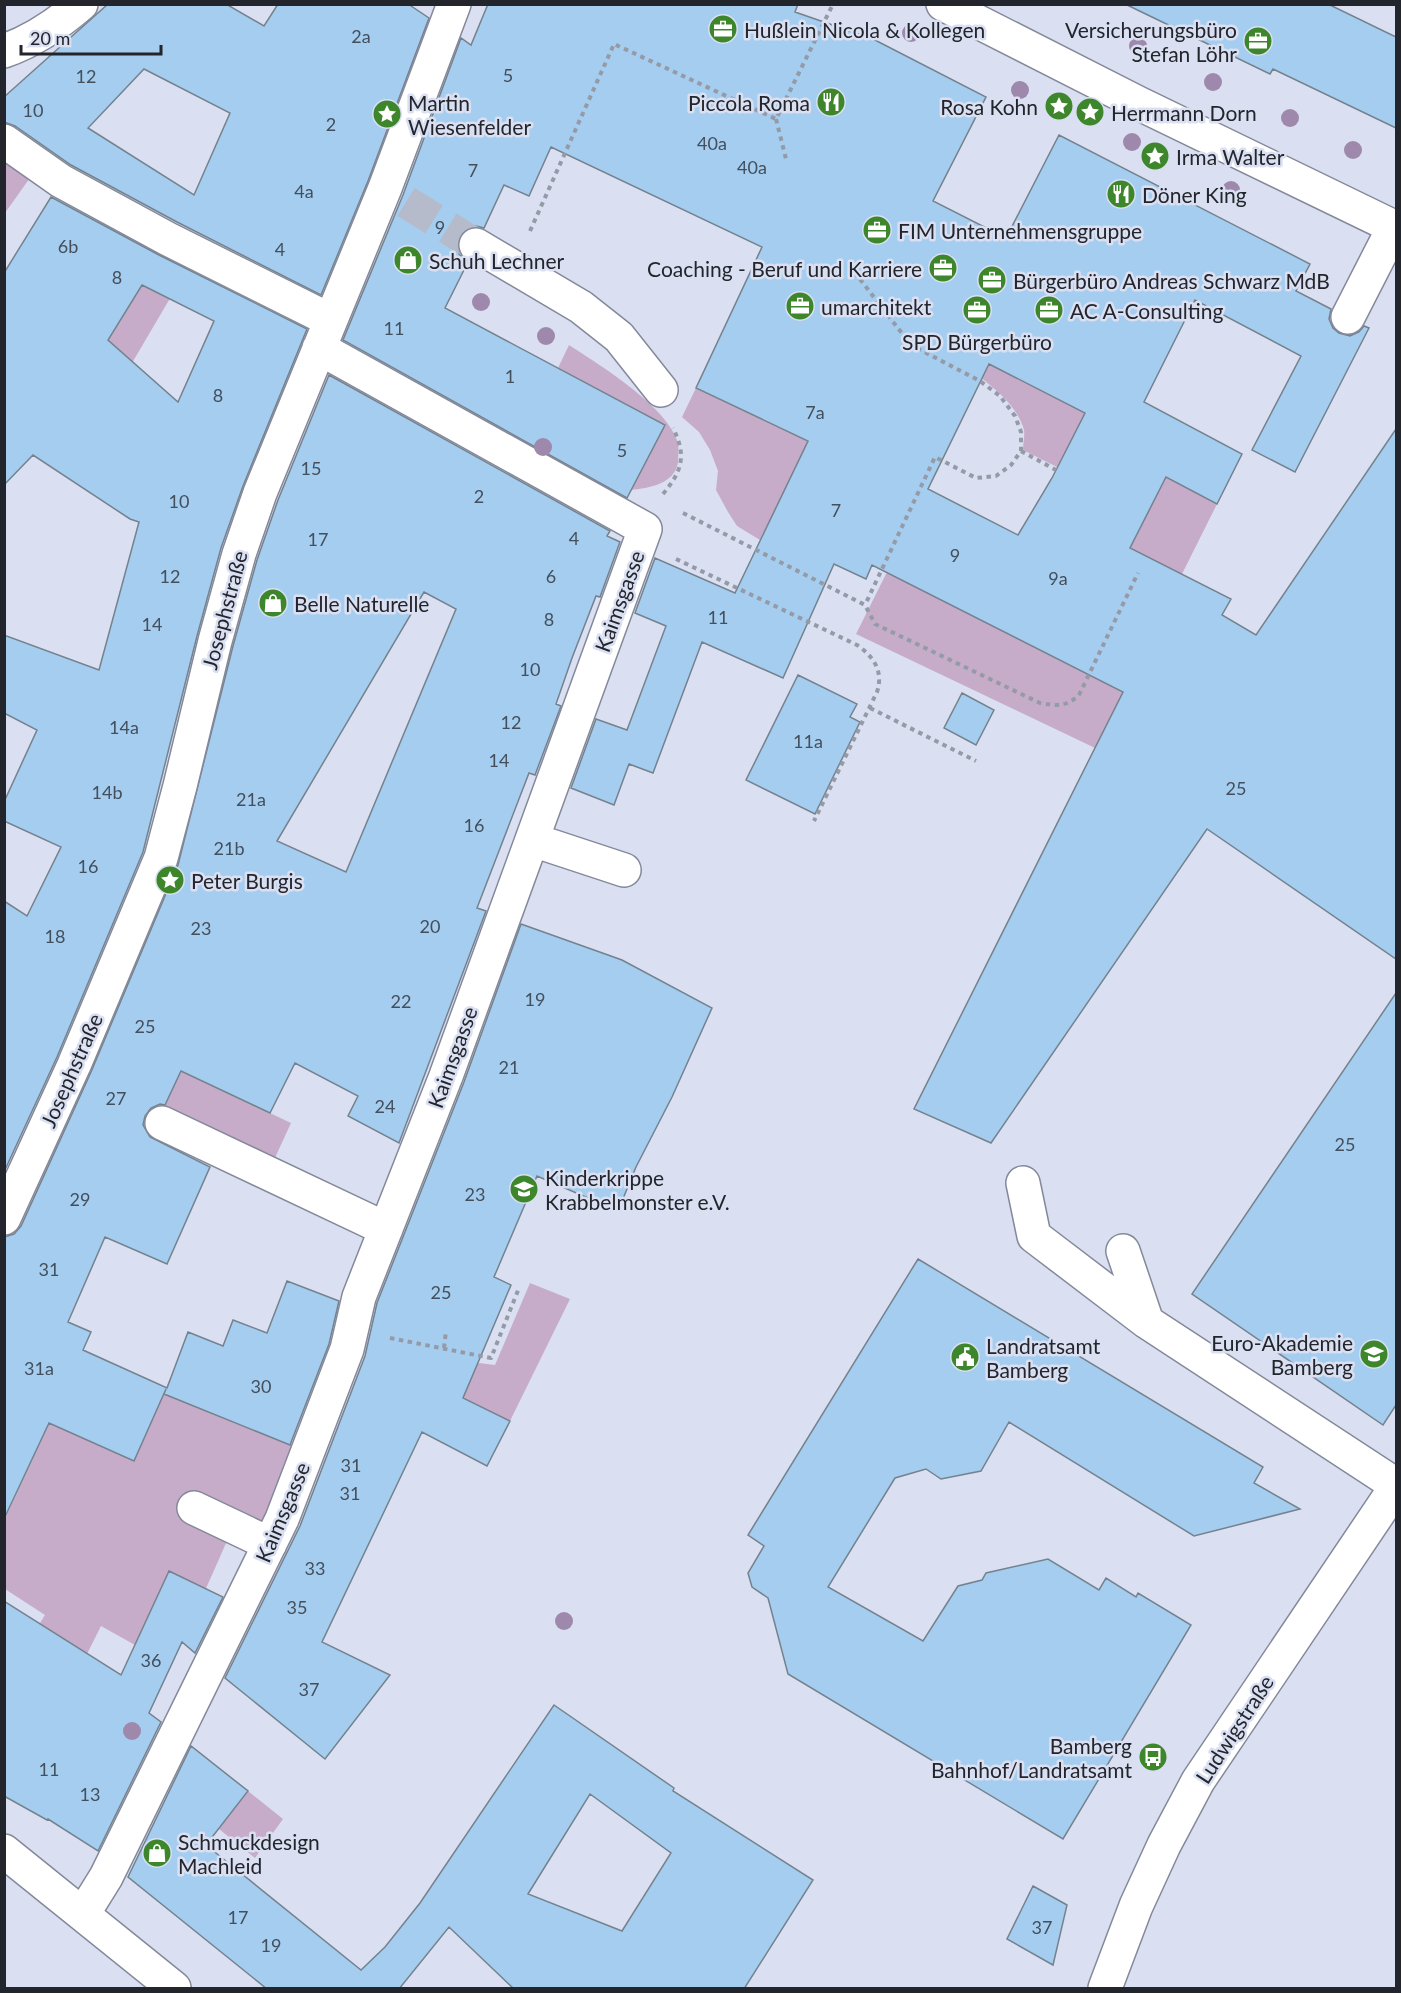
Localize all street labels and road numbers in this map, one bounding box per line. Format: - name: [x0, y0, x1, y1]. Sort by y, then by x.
- street label: Kaimsgasse: [589, 547, 649, 655]
- street label: Josephstraße: [196, 548, 252, 672]
- street label: Kaimsgasse: [422, 1003, 482, 1111]
- street label: Josephstraße: [35, 1009, 107, 1131]
- street label: Kaimsgasse: [250, 1458, 314, 1566]
- street label: Ludwigstraße: [1190, 1670, 1278, 1788]

